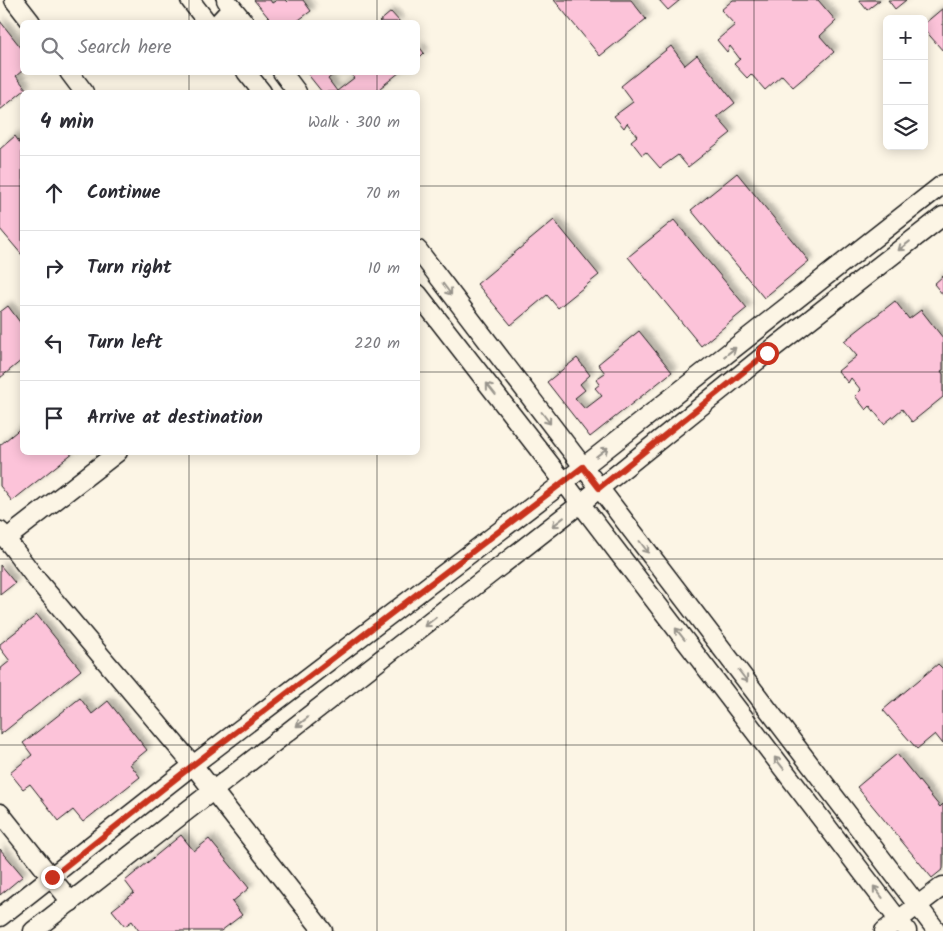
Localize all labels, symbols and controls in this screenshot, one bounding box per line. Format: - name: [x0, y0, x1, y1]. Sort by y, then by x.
- map controls: [883, 15, 928, 150]
- button: +: [883, 15, 928, 60]
- search box: [20, 20, 420, 75]
- text: Search here: [78, 33, 172, 63]
- icon: search: [38, 34, 66, 62]
- button: −: [883, 60, 928, 105]
- button: layers: [883, 105, 928, 150]
- text: 4 min: [40, 106, 94, 139]
- text: Walk · 300 m: [308, 110, 400, 135]
- text: Continue: [87, 178, 160, 208]
- icon: ahead: [40, 179, 68, 207]
- text: 70 m: [365, 181, 400, 206]
- one-way arrow: [898, 241, 911, 252]
- text: Turn right: [87, 253, 172, 283]
- icon: right: [40, 254, 68, 282]
- text: 10 m: [368, 256, 400, 281]
- one-way arrow: [442, 282, 452, 296]
- text: Turn left: [87, 328, 162, 358]
- icon: left: [40, 329, 68, 357]
- text: 220 m: [354, 331, 400, 356]
- route start: [756, 342, 779, 365]
- one-way arrow: [723, 346, 736, 357]
- one-way arrow: [486, 382, 496, 396]
- text: Arrive at destination: [87, 403, 263, 433]
- icon: arrive: [40, 404, 68, 432]
- one-way arrow: [540, 411, 551, 424]
- one-way arrow: [595, 447, 608, 458]
- one-way arrow: [552, 516, 565, 527]
- one-way arrow: [639, 540, 650, 553]
- one-way arrow: [424, 616, 437, 627]
- one-way arrow: [675, 628, 686, 641]
- one-way arrow: [738, 669, 748, 683]
- one-way arrow: [296, 716, 309, 727]
- one-way arrow: [774, 757, 785, 770]
- route end: [41, 866, 64, 889]
- one-way arrow: [873, 886, 884, 899]

